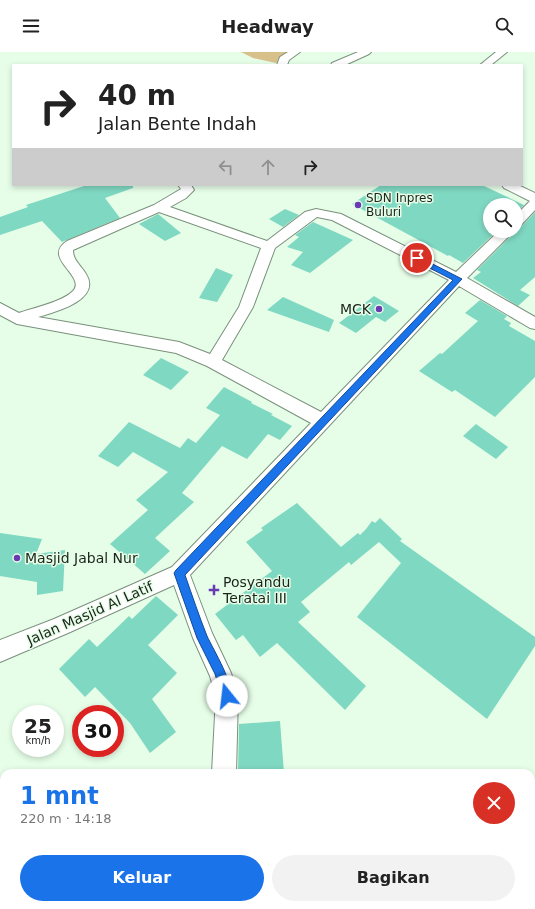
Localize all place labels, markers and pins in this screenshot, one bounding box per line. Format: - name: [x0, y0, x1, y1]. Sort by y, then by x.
- place label: SDN Inpres Buluri: [366, 191, 433, 219]
- marker: SDN Inpres Buluri: [353, 200, 363, 210]
- pin: [400, 241, 434, 275]
- place label: MCK: [340, 301, 372, 317]
- marker: MCK: [374, 304, 384, 314]
- place label: Masjid Jabal Nur: [25, 550, 138, 566]
- marker: Masjid Jabal Nur: [12, 553, 22, 563]
- place label: Posyandu Teratai III: [222, 574, 290, 606]
- marker: Posyandu Teratai III: [208, 584, 220, 596]

